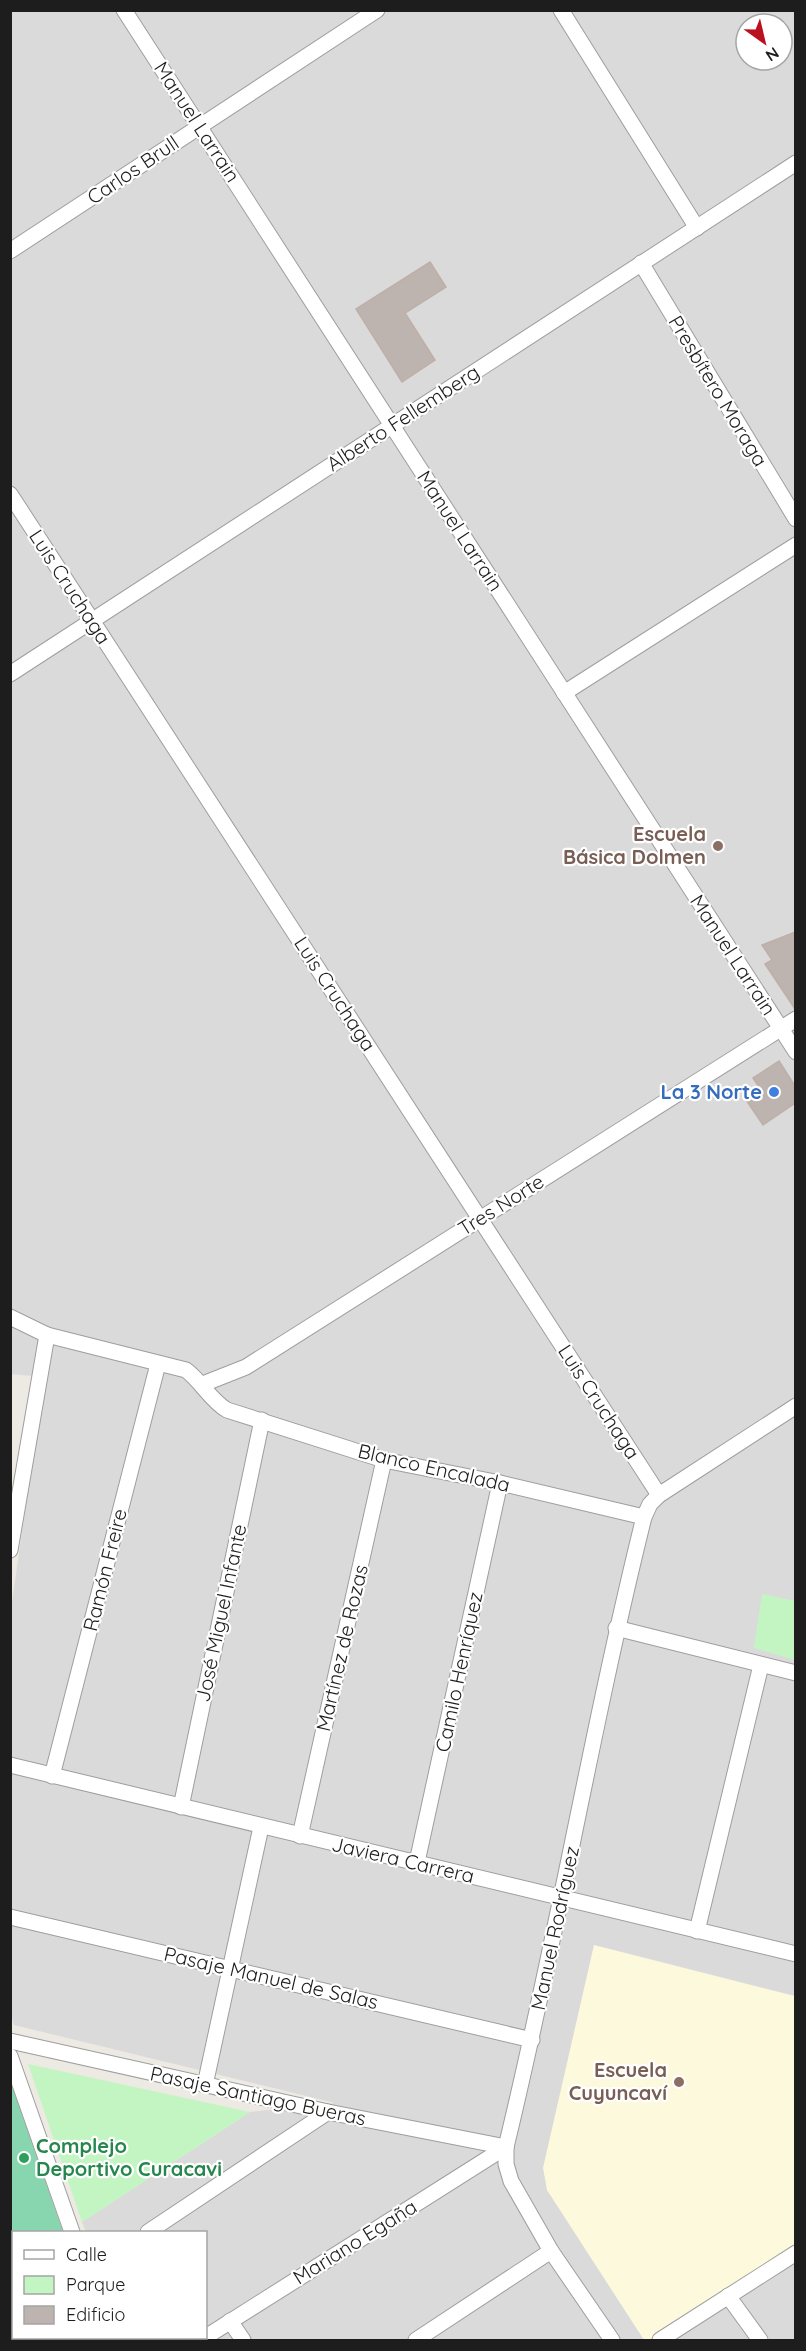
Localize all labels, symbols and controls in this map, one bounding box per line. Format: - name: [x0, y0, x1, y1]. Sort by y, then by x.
- north arrow: [734, 12, 794, 72]
- text: N: [762, 43, 783, 66]
- street label: Manuel Larrain: [149, 57, 246, 187]
- street label: Carlos Brull: [82, 130, 183, 209]
- street label: Presbítero Moraga: [663, 311, 773, 471]
- street label: Alberto Fellemberg: [322, 359, 484, 476]
- street label: Manuel Larrain: [412, 466, 509, 596]
- street label: Luis Cruchaga: [24, 525, 117, 649]
- place label: Escuela Básica Dolmen: [563, 821, 706, 869]
- marker: Escuela Básica Dolmen: [711, 839, 725, 853]
- street label: Manuel Larrain: [685, 890, 782, 1020]
- street label: Luis Cruchaga: [289, 932, 382, 1056]
- place label: La 3 Norte: [661, 1079, 762, 1104]
- marker: La 3 Norte: [767, 1085, 781, 1099]
- street label: Tres Norte: [453, 1168, 548, 1241]
- street label: Luis Cruchaga: [553, 1340, 646, 1464]
- street label: Blanco Encalada: [356, 1438, 513, 1497]
- street label: Ramón Freire: [77, 1506, 132, 1634]
- street label: José Miguel Infante: [189, 1522, 252, 1704]
- street label: Martínez de Rozas: [310, 1562, 373, 1734]
- street label: Camilo Henríquez: [429, 1589, 488, 1754]
- street label: Javiera Carrera: [329, 1831, 477, 1888]
- street label: Manuel Rodríguez: [525, 1844, 584, 2012]
- street label: Pasaje Manuel de Salas: [162, 1941, 381, 2014]
- place label: Escuela Cuyuncaví: [569, 2057, 668, 2105]
- street label: Pasaje Santiago Bueras: [148, 2060, 368, 2131]
- marker: Escuela Cuyuncaví: [672, 2075, 686, 2089]
- place label: Complejo Deportivo Curacavi: [36, 2133, 222, 2181]
- marker: Complejo Deportivo Curacavi: [17, 2151, 31, 2165]
- street label: Mariano Egaña: [288, 2194, 421, 2290]
- legend: [12, 2231, 207, 2339]
- text: Calle: [66, 2243, 107, 2266]
- text: Parque: [66, 2273, 125, 2296]
- text: Edificio: [66, 2303, 125, 2326]

